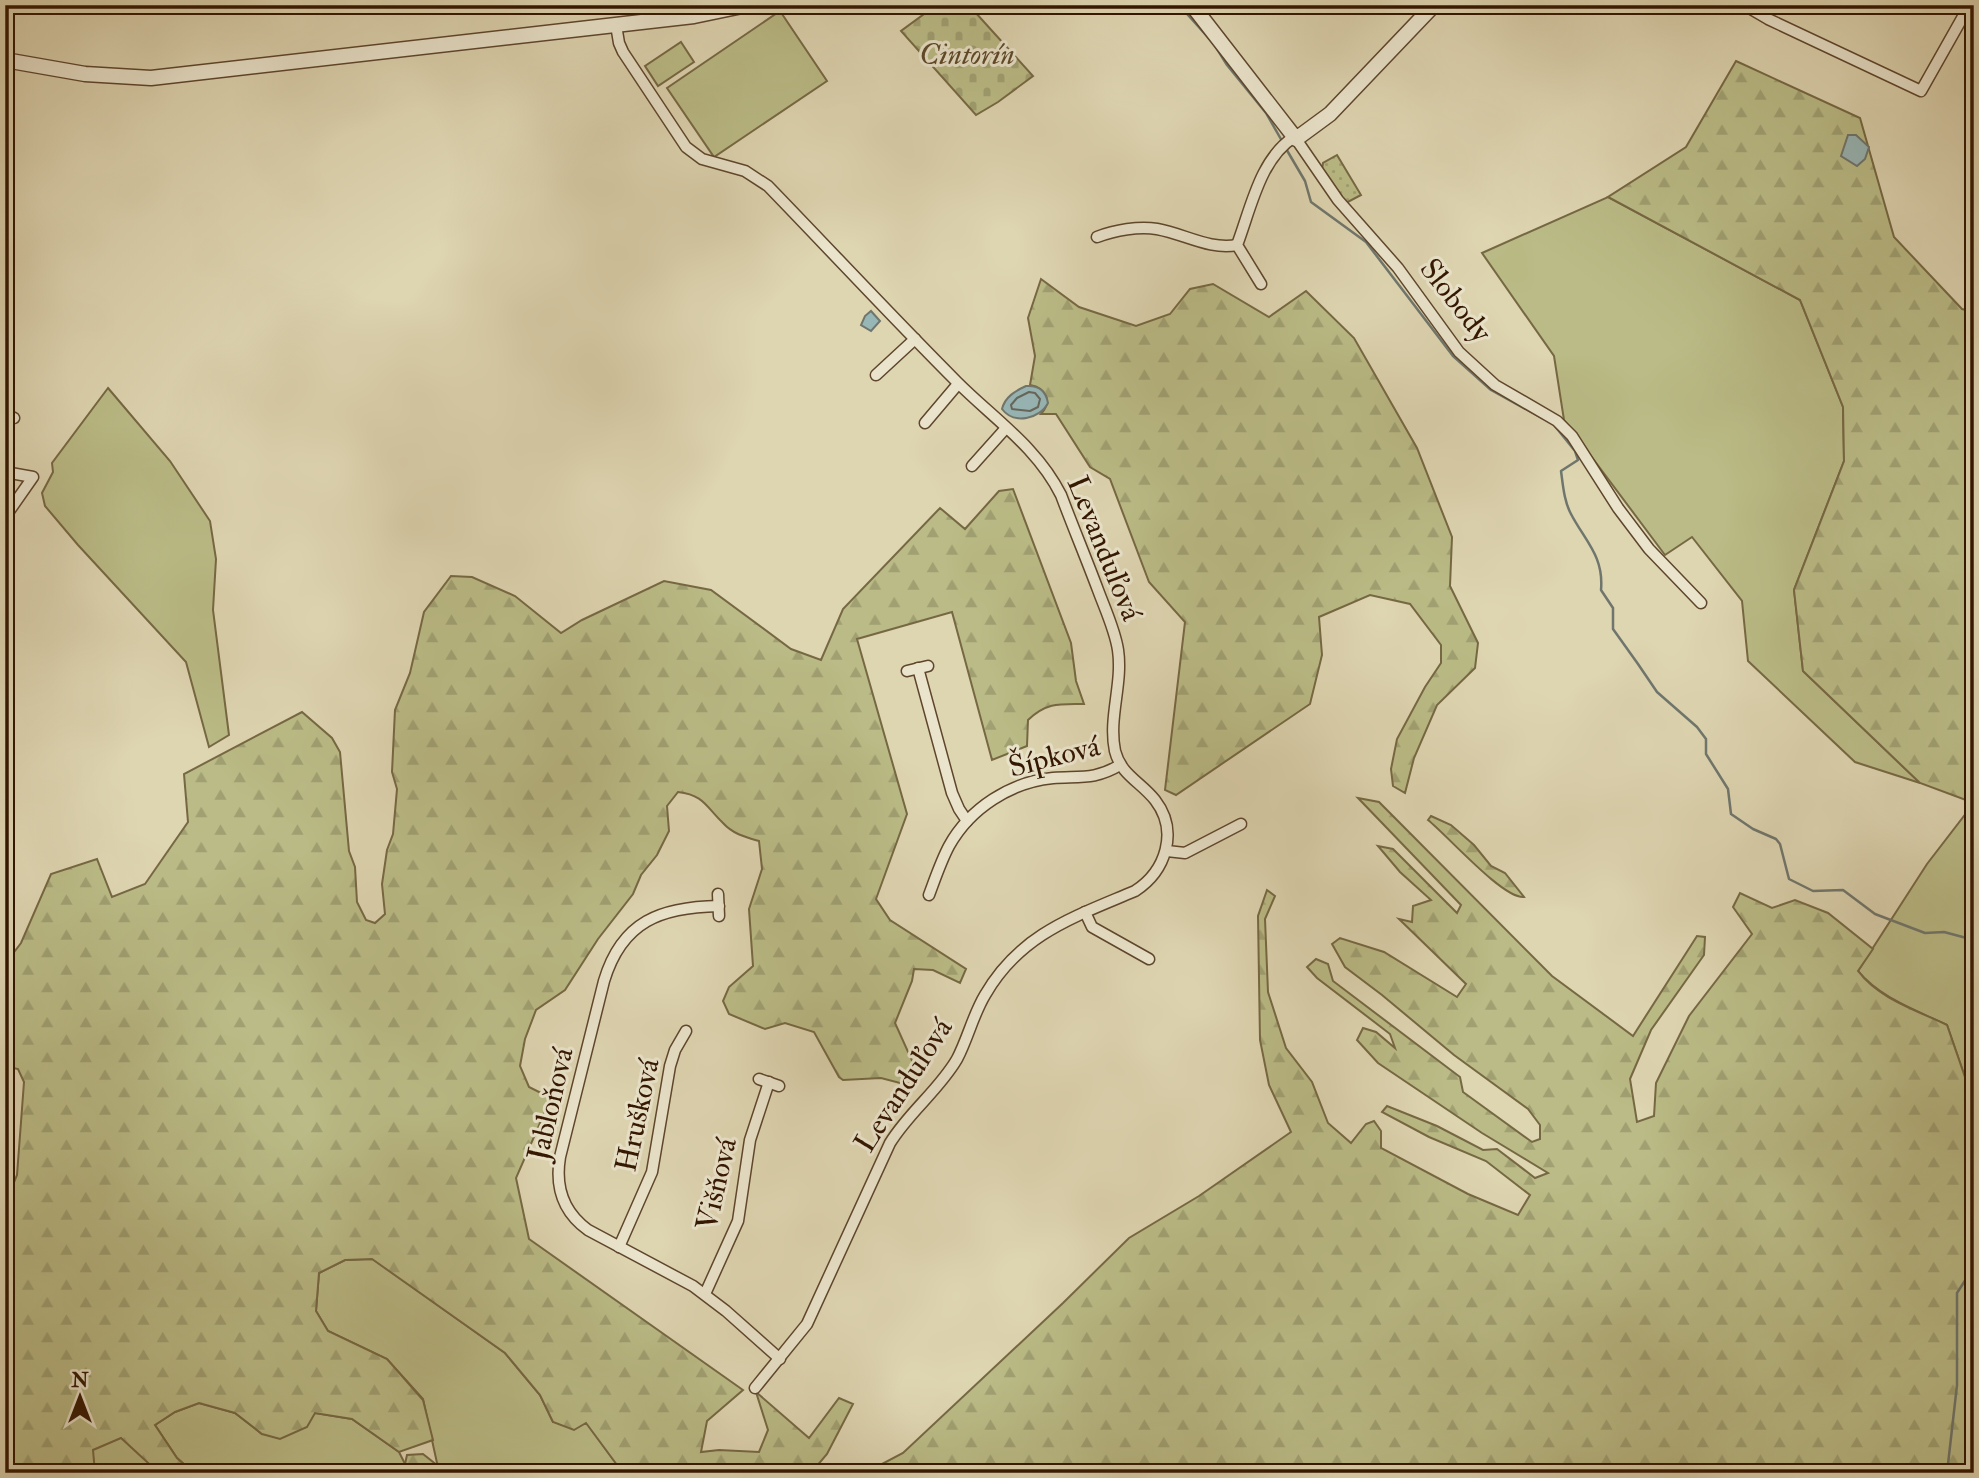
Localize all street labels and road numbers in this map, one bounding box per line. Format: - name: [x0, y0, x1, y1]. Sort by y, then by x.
- street label: Slobody: [1412, 251, 1500, 350]
- street label: Levanduľová: [1059, 470, 1151, 627]
- street label: Šípková: [1005, 727, 1104, 786]
- street label: Levanduľová: [846, 1011, 961, 1159]
- street label: Jabloňová: [519, 1043, 582, 1165]
- street label: Hrušková: [607, 1055, 668, 1175]
- street label: Višňová: [688, 1133, 745, 1234]

